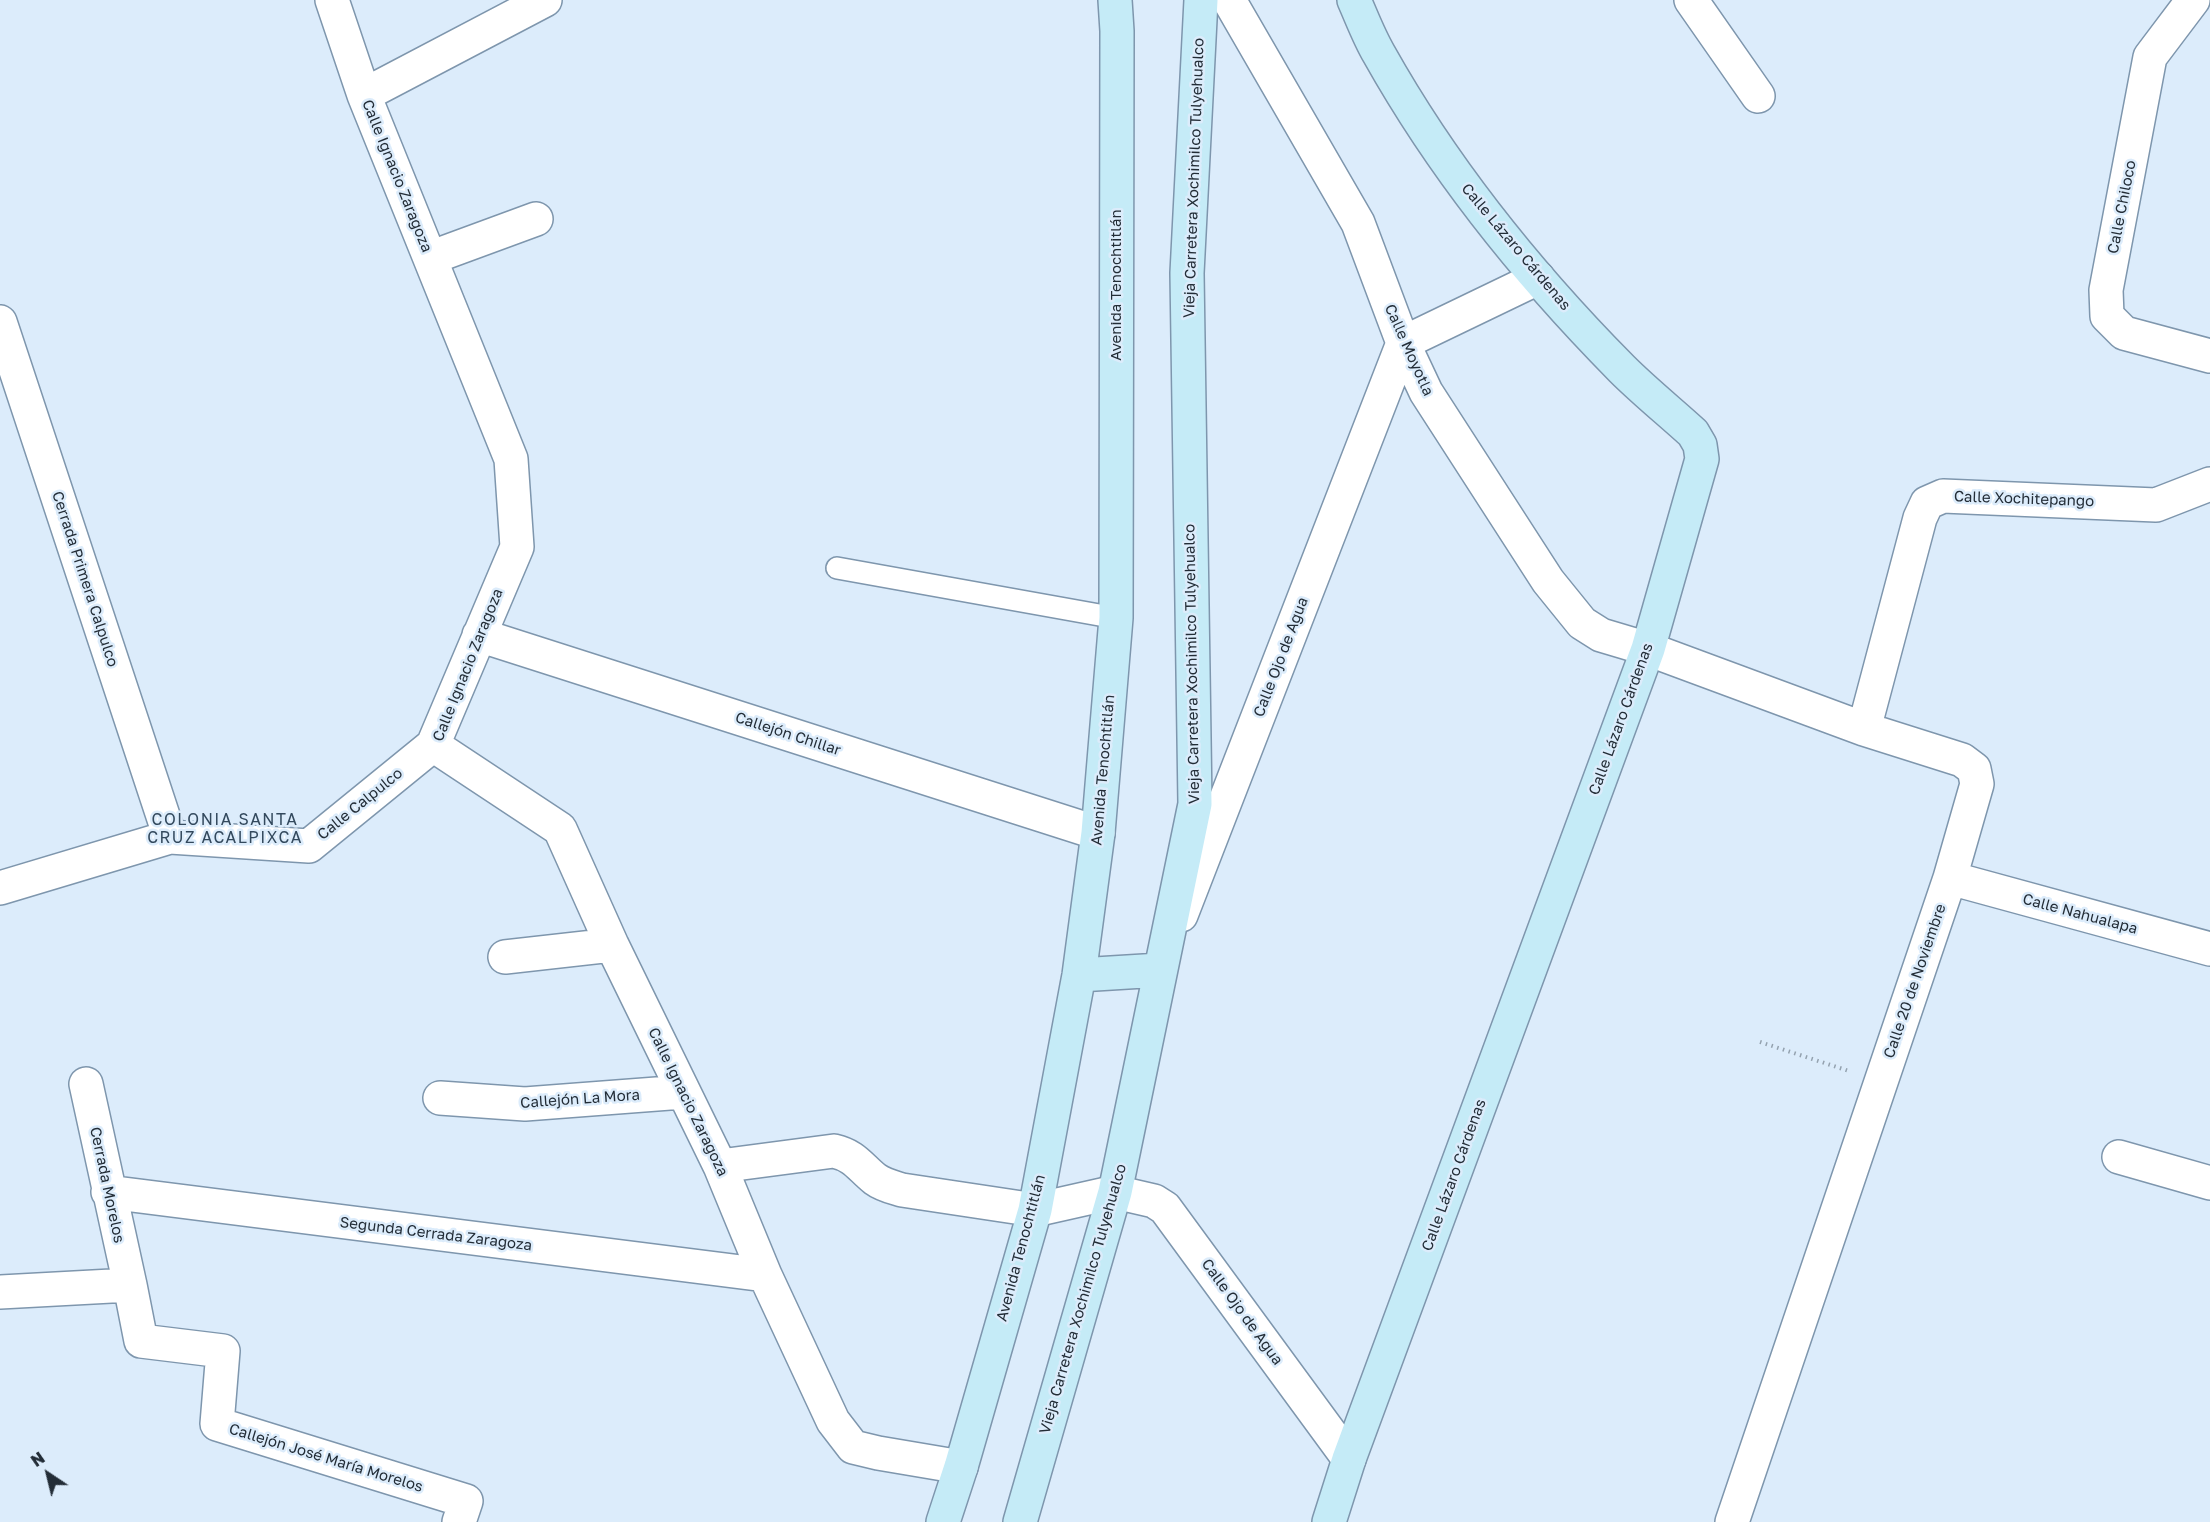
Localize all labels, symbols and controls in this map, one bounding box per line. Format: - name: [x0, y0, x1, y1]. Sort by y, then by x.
- street label: Vieja Carretera Xochimilco Tulyehualco: [1180, 38, 1208, 318]
- street label: Calle Ignacio Zaragoza: [358, 97, 436, 255]
- street label: Calle Chiloco: [2104, 159, 2140, 255]
- street label: Calle Lázaro Cárdenas: [1458, 180, 1574, 314]
- street label: Avenida Tenochtitlán: [1107, 209, 1125, 361]
- street label: Calle Moyotla: [1381, 301, 1437, 399]
- street label: Calle Xochitepango: [1954, 488, 2094, 510]
- street label: Cerrada Primera Calpulco: [48, 489, 122, 669]
- street label: Vieja Carretera Xochimilco Tulyehualco: [1181, 524, 1203, 804]
- street label: Calle Ignacio Zaragoza: [429, 586, 507, 744]
- street label: Calle Ojo de Agua: [1250, 595, 1312, 719]
- street label: Calle Lázaro Cárdenas: [1585, 641, 1657, 797]
- street label: Avenida Tenochtitlán: [1087, 694, 1119, 846]
- street label: Callejón Chillar: [733, 708, 843, 760]
- street label: Calle Calpulco: [314, 764, 406, 844]
- district label: COLONIA SANTA CRUZ ACALPIXCA: [147, 810, 303, 848]
- street label: Calle Nahualapa: [2021, 890, 2139, 938]
- street label: Calle 20 de Noviembre: [1880, 901, 1950, 1061]
- street label: Calle Ignacio Zaragoza: [644, 1025, 732, 1179]
- street label: Callejón La Mora: [520, 1086, 640, 1112]
- street label: Calle Lázaro Cárdenas: [1418, 1097, 1490, 1253]
- street label: Cerrada Morelos: [86, 1125, 128, 1245]
- street label: Vieja Carretera Xochimilco Tulyehualco: [1036, 1162, 1130, 1436]
- street label: Avenida Tenochtitlán: [993, 1173, 1049, 1323]
- street label: Segunda Cerrada Zaragoza: [339, 1213, 533, 1255]
- street label: Calle Ojo de Agua: [1197, 1255, 1287, 1369]
- street label: Callejón José María Morelos: [227, 1420, 425, 1496]
- north arrow: [18, 1444, 78, 1504]
- text: N: [27, 1448, 48, 1471]

